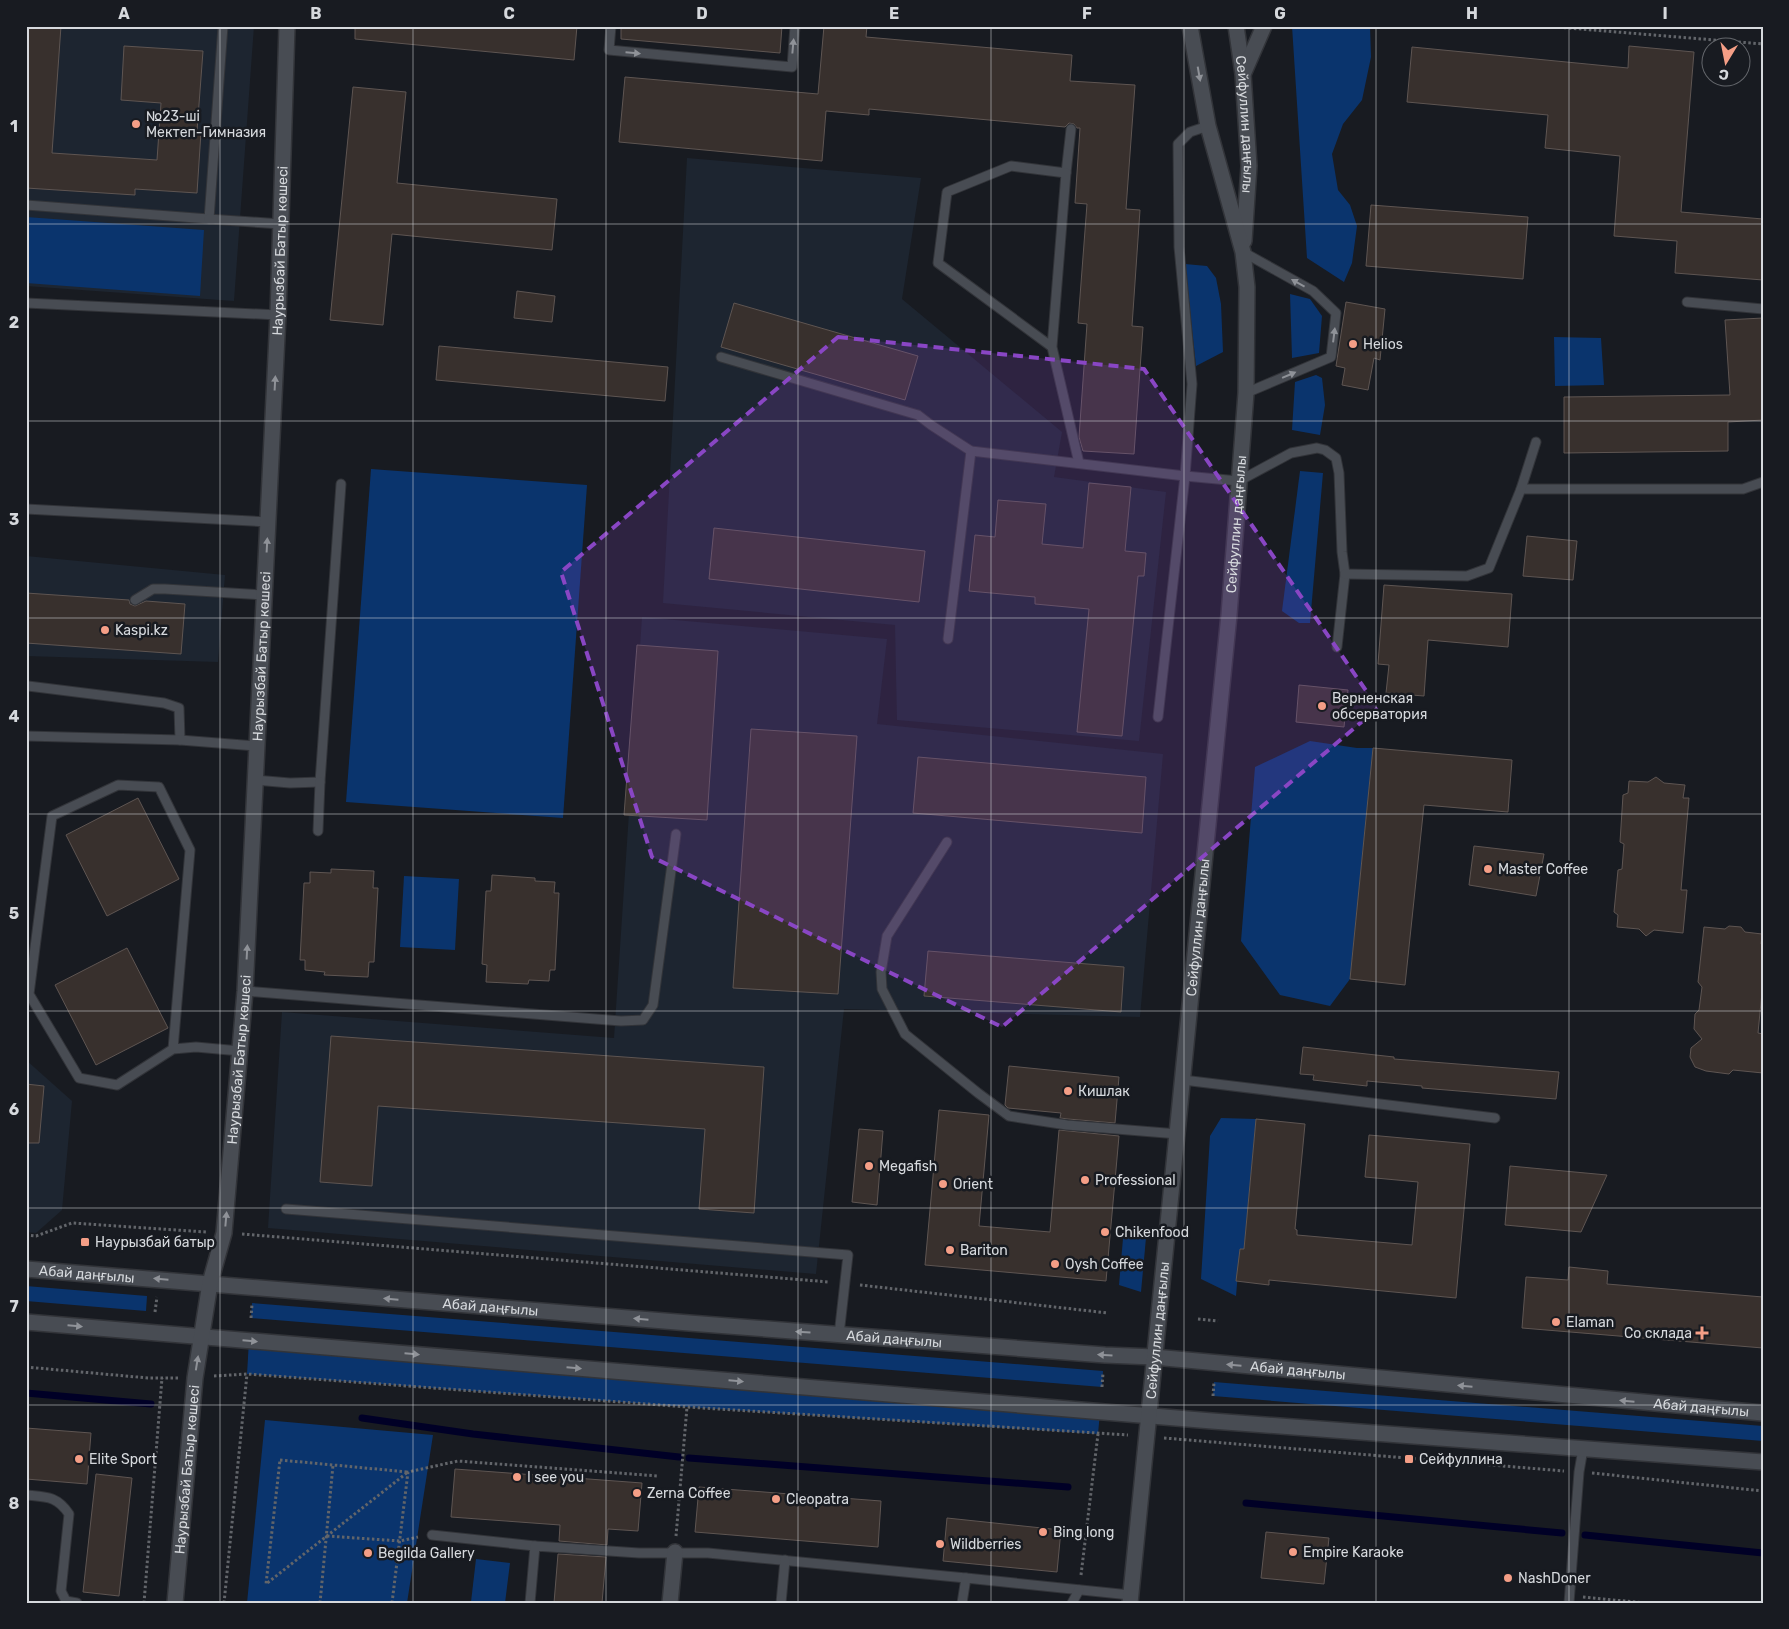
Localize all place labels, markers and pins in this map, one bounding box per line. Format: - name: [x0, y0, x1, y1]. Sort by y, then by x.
- place label: №23-ші Мектеп-Гимназия: [146, 108, 266, 141]
- marker: №23-ші Мектеп-Гимназия: [130, 118, 142, 130]
- place label: Helios: [1363, 336, 1403, 353]
- marker: Helios: [1347, 338, 1359, 350]
- place label: Kaspi.kz: [115, 622, 168, 639]
- marker: Kaspi.kz: [99, 624, 111, 636]
- place label: Верненская обсерватория: [1332, 690, 1427, 723]
- marker: Верненская обсерватория: [1316, 700, 1328, 712]
- place label: Master Coffee: [1498, 861, 1588, 878]
- marker: Master Coffee: [1482, 863, 1494, 875]
- place label: Кишлак: [1078, 1083, 1130, 1100]
- marker: Кишлак: [1062, 1085, 1074, 1097]
- place label: Megafish: [879, 1158, 937, 1175]
- marker: Megafish: [863, 1160, 875, 1172]
- place label: Professional: [1095, 1172, 1176, 1189]
- marker: Professional: [1079, 1174, 1091, 1186]
- place label: Orient: [953, 1176, 993, 1193]
- marker: Orient: [937, 1178, 949, 1190]
- place label: Chikenfood: [1115, 1224, 1189, 1241]
- marker: Chikenfood: [1099, 1226, 1111, 1238]
- place label: Наурызбай батыр: [95, 1234, 215, 1251]
- marker: Наурызбай батыр: [79, 1236, 91, 1248]
- place label: Bariton: [960, 1242, 1008, 1259]
- marker: Bariton: [944, 1244, 956, 1256]
- place label: Oysh Coffee: [1065, 1256, 1144, 1273]
- marker: Oysh Coffee: [1049, 1258, 1061, 1270]
- place label: Elaman: [1566, 1314, 1614, 1331]
- marker: Elaman: [1550, 1316, 1562, 1328]
- place label: Со склада: [1624, 1325, 1692, 1342]
- marker: Со склада: [1696, 1327, 1708, 1339]
- place label: Elite Sport: [89, 1451, 157, 1468]
- place label: Сейфуллина: [1419, 1451, 1503, 1468]
- marker: Elite Sport: [73, 1453, 85, 1465]
- marker: Сейфуллина: [1403, 1453, 1415, 1465]
- place label: I see you: [527, 1469, 584, 1486]
- marker: I see you: [511, 1471, 523, 1483]
- place label: Zerna Coffee: [647, 1485, 731, 1502]
- marker: Zerna Coffee: [631, 1487, 643, 1499]
- place label: Cleopatra: [786, 1491, 849, 1508]
- marker: Cleopatra: [770, 1493, 782, 1505]
- place label: Bing long: [1053, 1524, 1114, 1541]
- marker: Bing long: [1037, 1526, 1049, 1538]
- place label: Wildberries: [950, 1536, 1022, 1553]
- marker: Wildberries: [934, 1538, 946, 1550]
- place label: Empire Karaoke: [1303, 1544, 1404, 1561]
- place label: Begilda Gallery: [378, 1545, 475, 1562]
- marker: Empire Karaoke: [1287, 1546, 1299, 1558]
- marker: Begilda Gallery: [362, 1547, 374, 1559]
- place label: NashDoner: [1518, 1570, 1591, 1587]
- marker: NashDoner: [1502, 1572, 1514, 1584]

